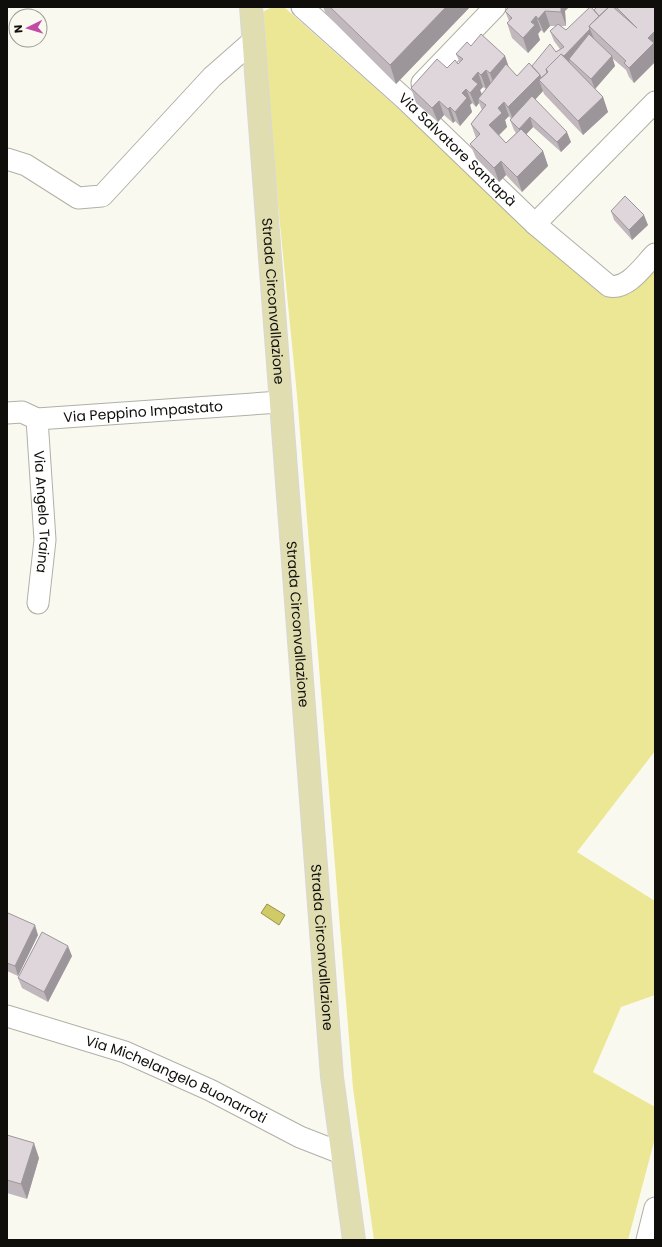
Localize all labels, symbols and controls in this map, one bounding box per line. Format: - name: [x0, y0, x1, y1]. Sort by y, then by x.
- north arrow: [8, 8, 48, 48]
- text: N: [10, 24, 26, 34]
- street label: Via Salvatore Santapà: [394, 88, 521, 211]
- street label: Strada Circonvallazione: [257, 217, 290, 385]
- street label: Via Peppino Impastato: [63, 396, 224, 427]
- street label: Via Angelo Traina: [29, 450, 55, 574]
- street label: Strada Circonvallazione: [281, 540, 314, 708]
- street label: Strada Circonvallazione: [306, 863, 338, 1032]
- street label: Via Michelangelo Buonarroti: [83, 1031, 270, 1128]

